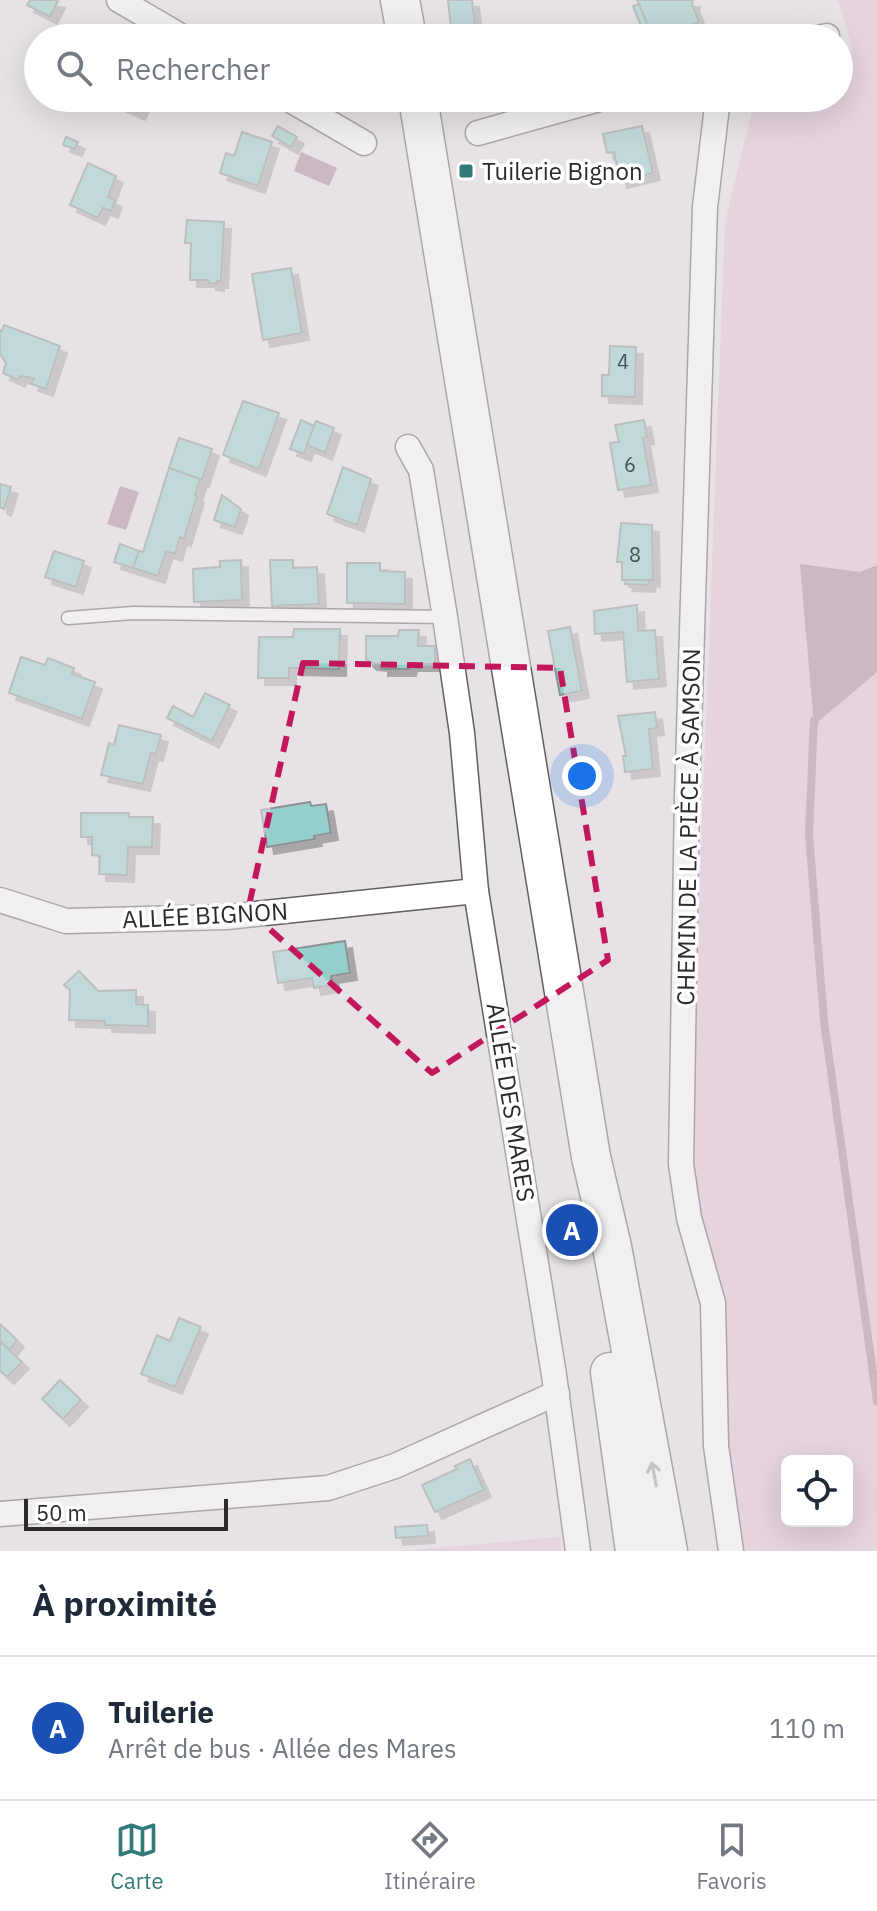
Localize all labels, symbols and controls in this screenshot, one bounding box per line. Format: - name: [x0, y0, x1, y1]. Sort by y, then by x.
- search box: [24, 24, 853, 112]
- icon: search: [52, 46, 96, 90]
- text: Rechercher: [116, 49, 270, 88]
- place label: Tuilerie Bignon: [482, 155, 643, 187]
- marker: Tuilerie Bignon: [457, 162, 475, 180]
- house number: 4: [617, 348, 629, 375]
- house number: 6: [624, 451, 636, 478]
- house number: 8: [629, 541, 641, 568]
- street label: CHEMIN DE LA PIÈCE À SAMSON: [669, 648, 707, 1006]
- your location: [562, 756, 602, 796]
- street label: ALLÉE BIGNON: [121, 895, 289, 935]
- street label: ALLÉE DES MARES: [479, 1000, 543, 1204]
- pin: A: [546, 1200, 598, 1260]
- map controls: [781, 1455, 853, 1527]
- button: locate: [781, 1455, 853, 1527]
- one-way arrow: [645, 1462, 660, 1488]
- scale bar: [24, 1495, 228, 1531]
- text: 50 m: [36, 1498, 87, 1527]
- text: À proximité: [32, 1581, 217, 1625]
- text: Tuilerie: [108, 1692, 214, 1731]
- text: A: [49, 1711, 67, 1745]
- text: 110 m: [769, 1711, 845, 1745]
- text: Arrêt de bus · Allée des Mares: [108, 1731, 457, 1765]
- tab: Carte: [110, 1818, 164, 1895]
- tab: Itinéraire: [384, 1818, 476, 1895]
- tab: Favoris: [696, 1818, 767, 1895]

